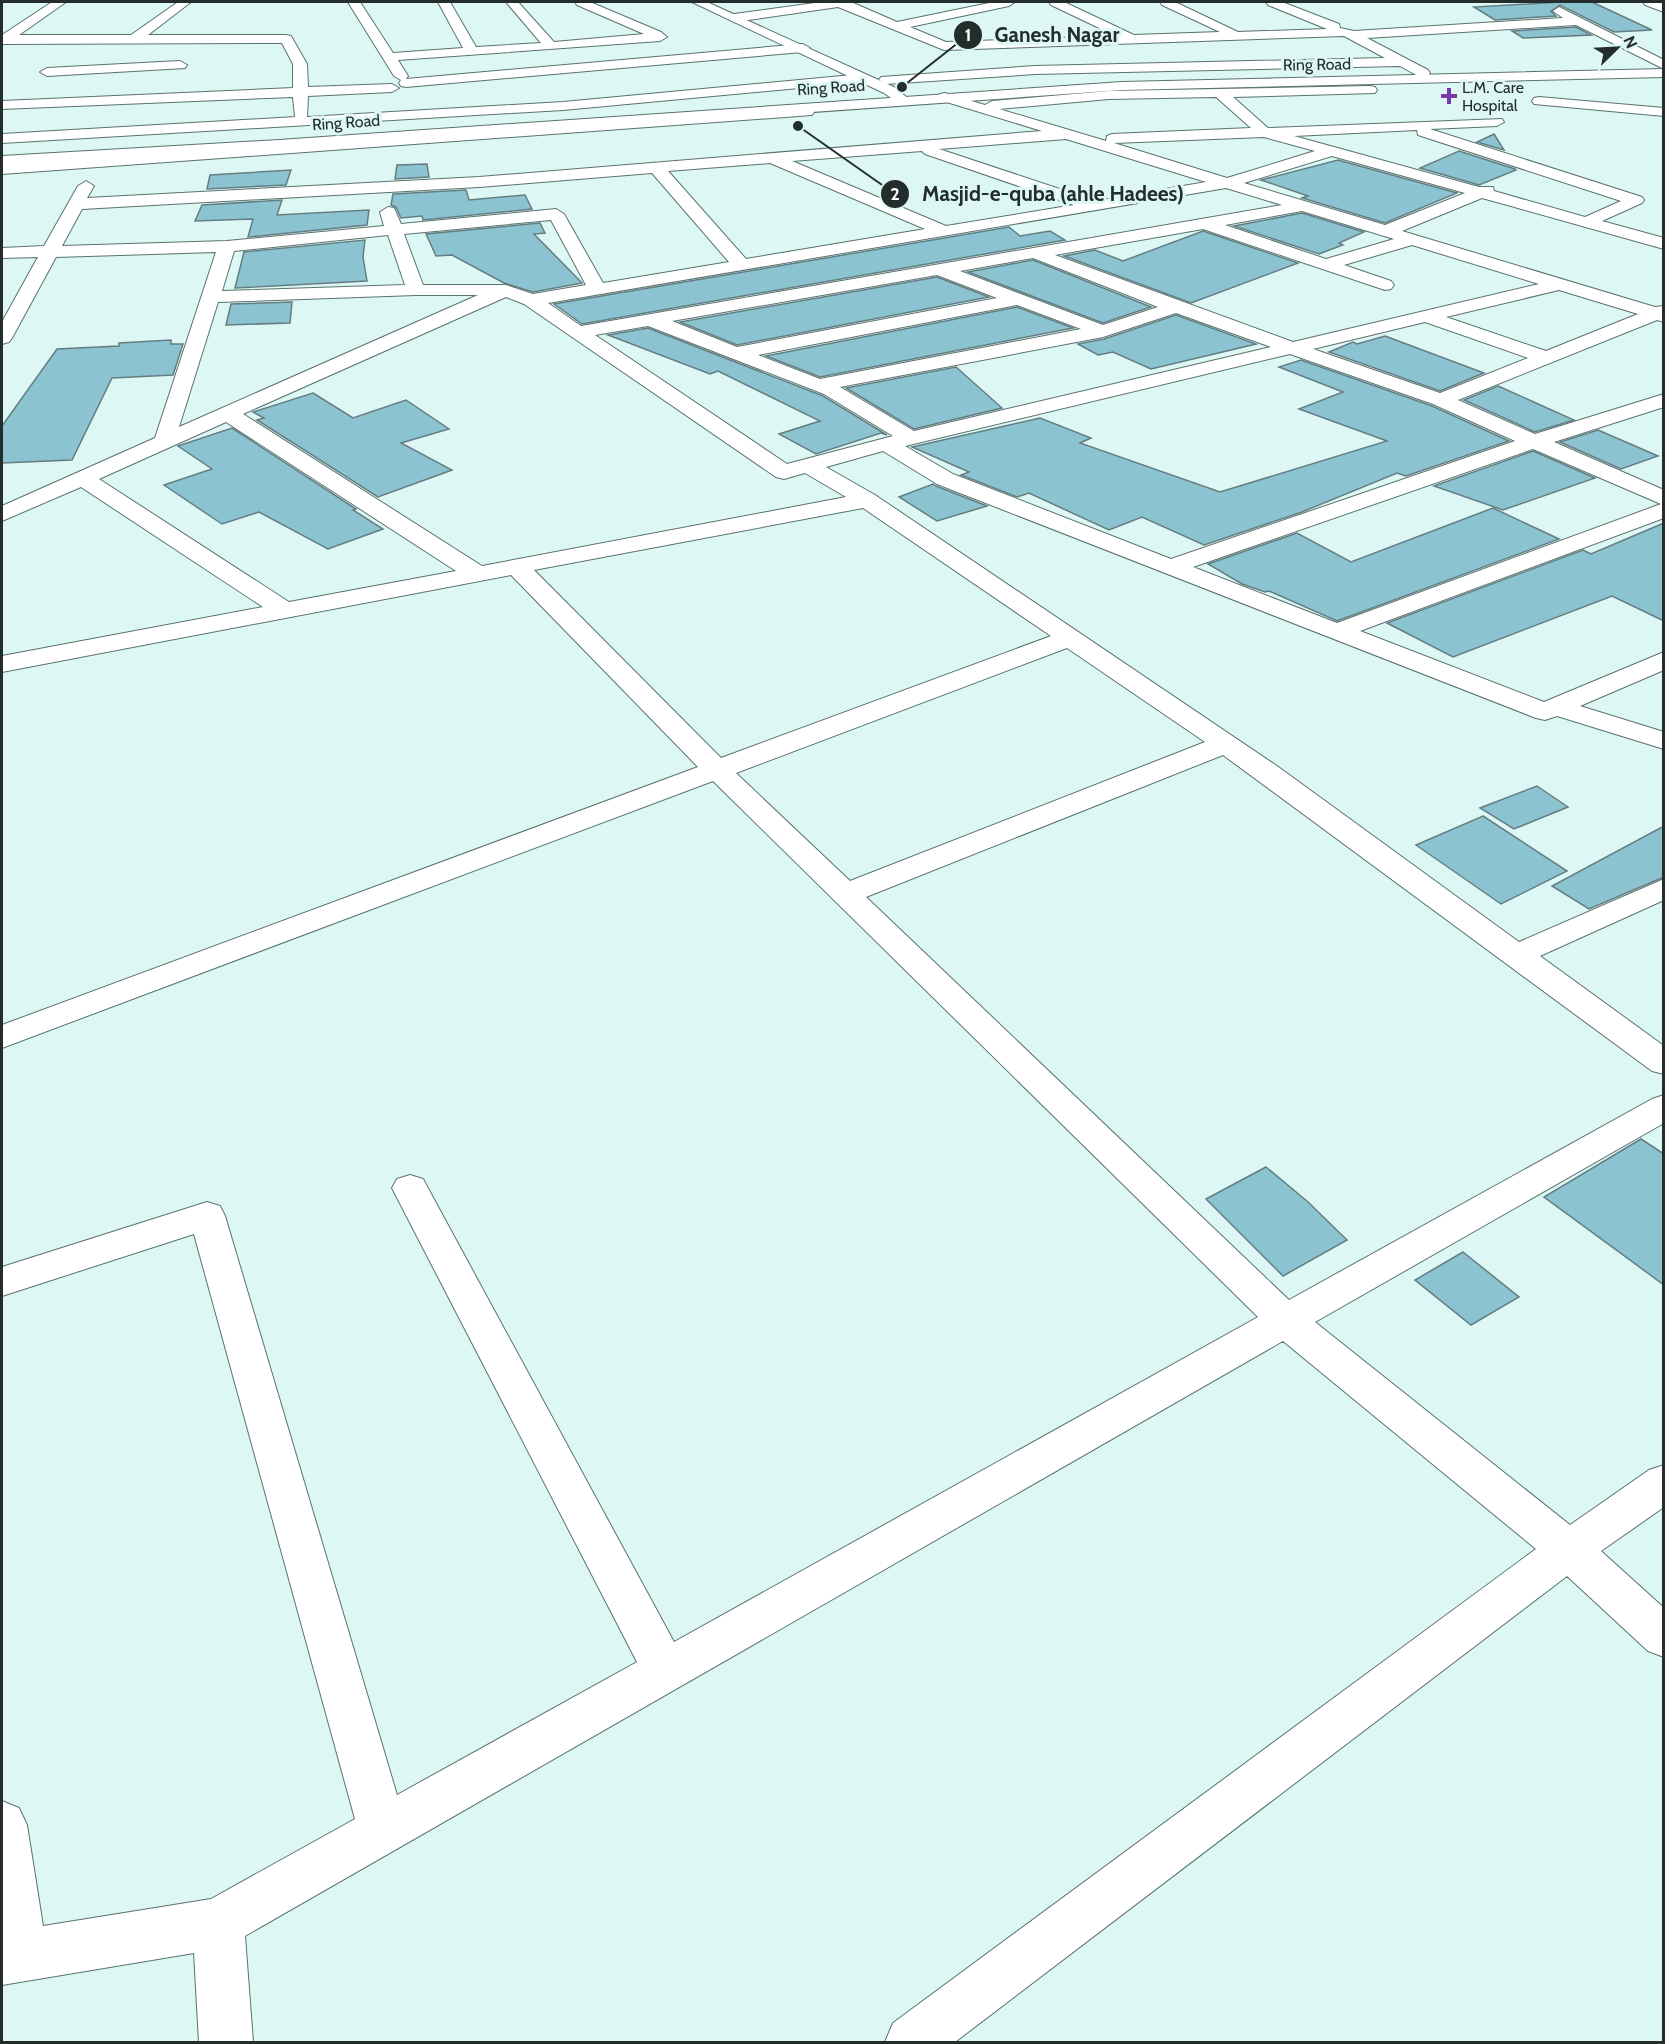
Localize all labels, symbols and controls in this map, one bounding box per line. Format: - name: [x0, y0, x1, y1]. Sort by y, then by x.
- callout: Ganesh Nagar: [953, 15, 1132, 54]
- north arrow: [1587, 18, 1647, 78]
- text: Ganesh Nagar: [995, 22, 1120, 47]
- text: 1: [965, 24, 971, 46]
- text: N: [1619, 33, 1641, 51]
- street label: Ring Road: [1283, 54, 1351, 75]
- street label: Ring Road: [796, 76, 866, 99]
- place label: L.M. Care Hospital: [1462, 78, 1524, 115]
- marker: L.M. Care Hospital: [1440, 87, 1458, 105]
- street label: Ring Road: [311, 111, 381, 134]
- callout: Masjid-e-quba (ahle Hadees): [880, 174, 1196, 213]
- text: Masjid-e-quba (ahle Hadees): [922, 181, 1184, 206]
- text: 2: [890, 183, 900, 205]

